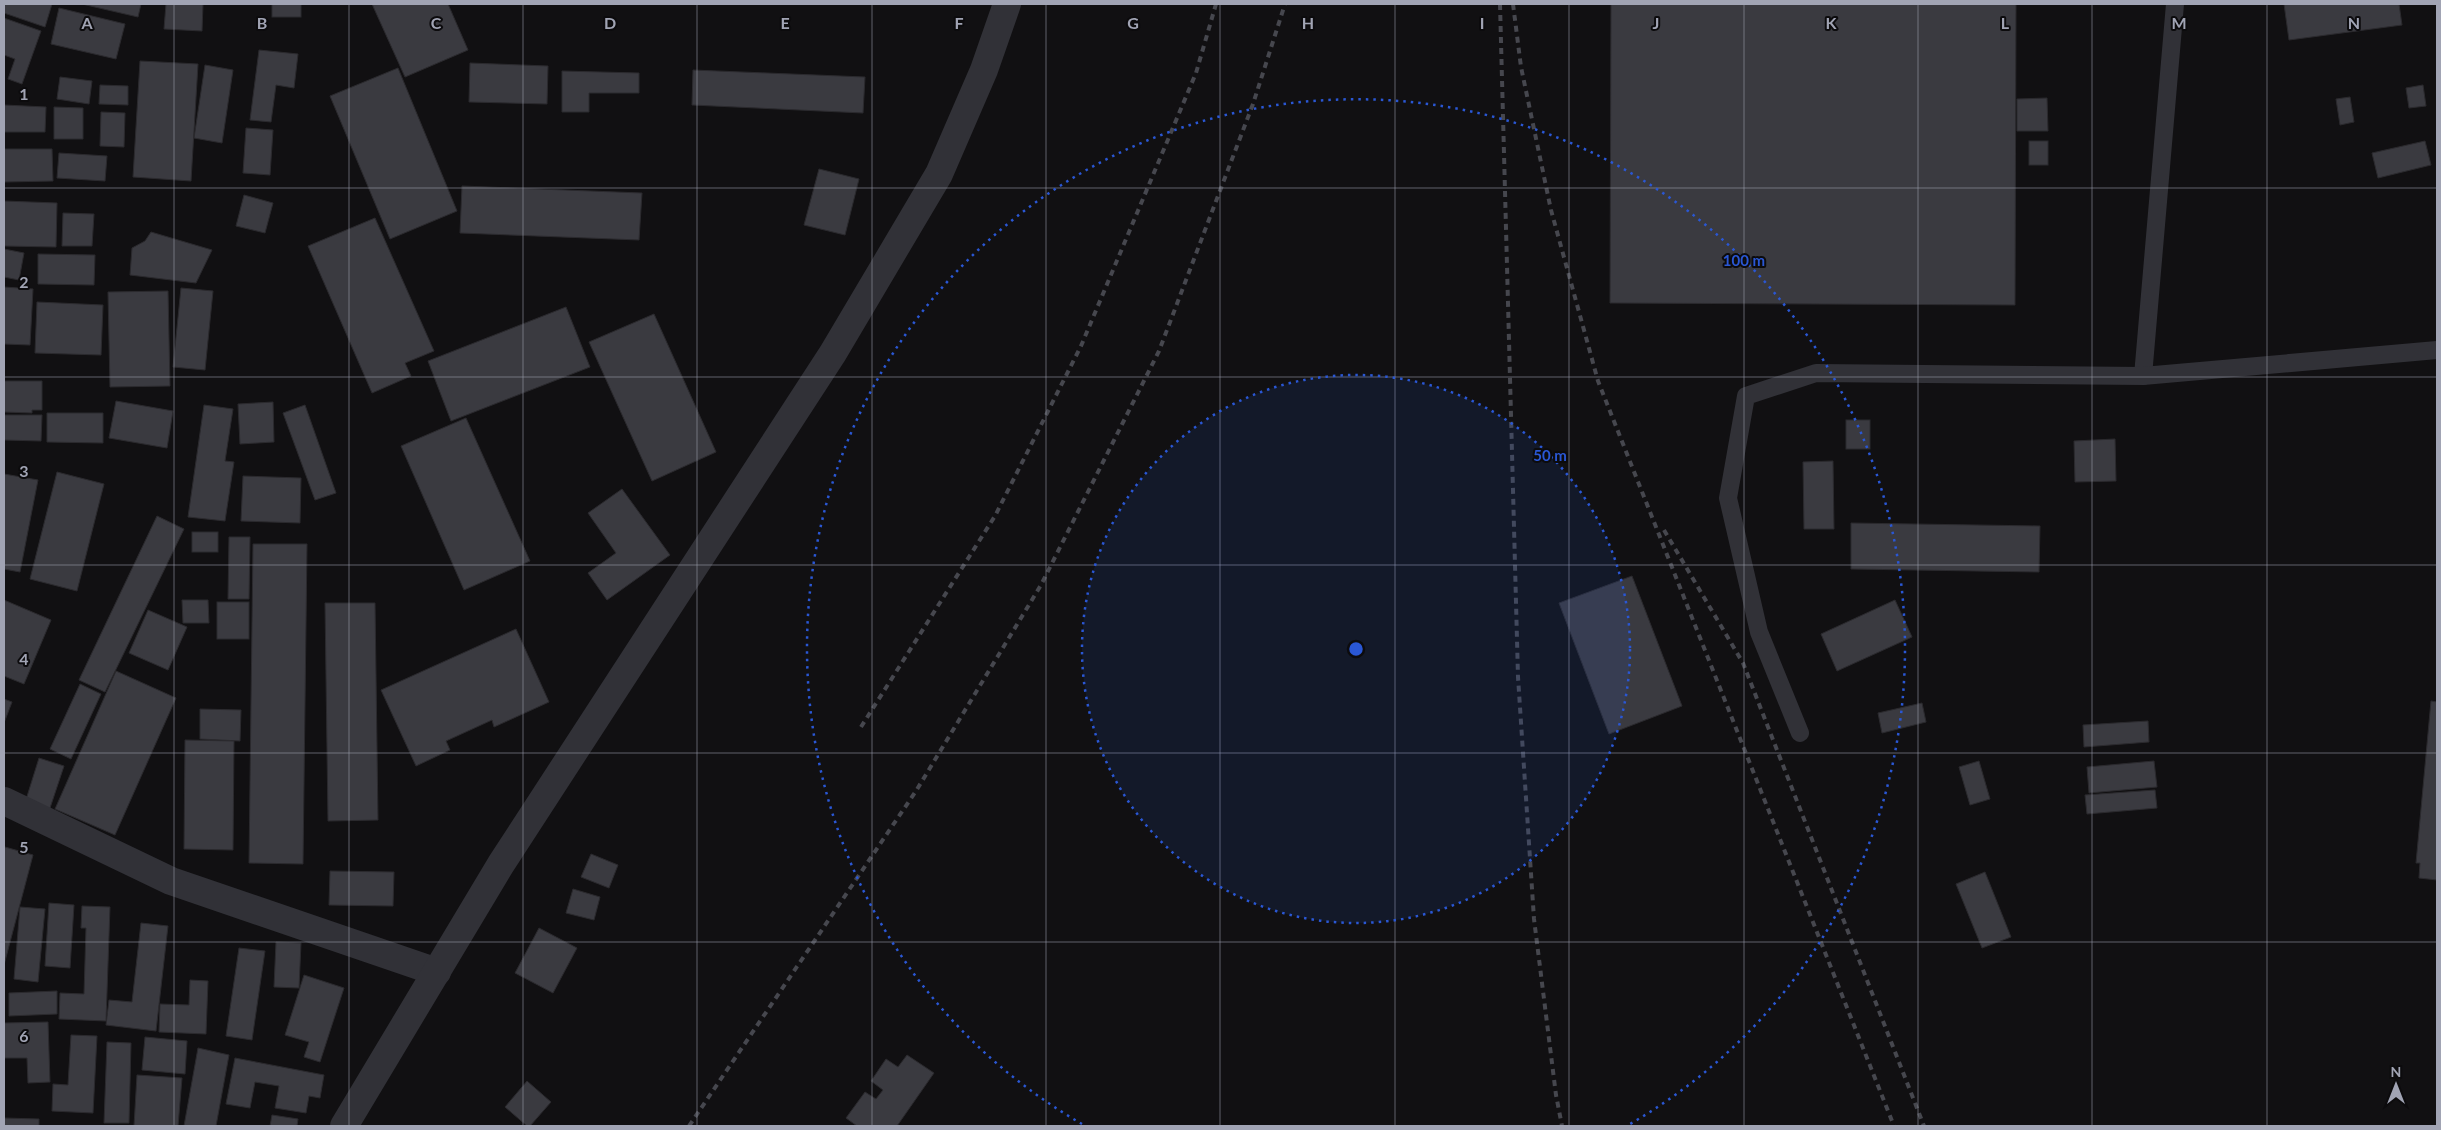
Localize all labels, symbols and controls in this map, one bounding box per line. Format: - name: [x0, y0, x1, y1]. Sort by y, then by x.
- text: A: [80, 13, 93, 32]
- text: B: [257, 13, 267, 32]
- text: C: [431, 13, 442, 32]
- text: D: [604, 13, 616, 32]
- text: E: [780, 13, 790, 32]
- text: F: [954, 13, 964, 32]
- text: G: [1127, 13, 1139, 32]
- text: H: [1302, 13, 1314, 32]
- text: I: [1480, 13, 1484, 32]
- text: J: [1653, 13, 1659, 32]
- text: K: [1826, 13, 1838, 32]
- text: L: [2001, 13, 2010, 32]
- text: M: [2171, 13, 2187, 32]
- text: N: [2348, 13, 2360, 32]
- text: 1: [19, 84, 29, 103]
- text: 100 m: [1723, 251, 1765, 269]
- text: 2: [19, 272, 29, 291]
- text: 50 m: [1533, 446, 1567, 464]
- text: 3: [19, 461, 29, 480]
- centre of rings: [1347, 640, 1365, 658]
- text: 4: [19, 649, 29, 668]
- text: 5: [19, 837, 29, 856]
- text: 6: [19, 1026, 29, 1045]
- north arrow: [2371, 1060, 2421, 1110]
- text: N: [2391, 1063, 2401, 1080]

